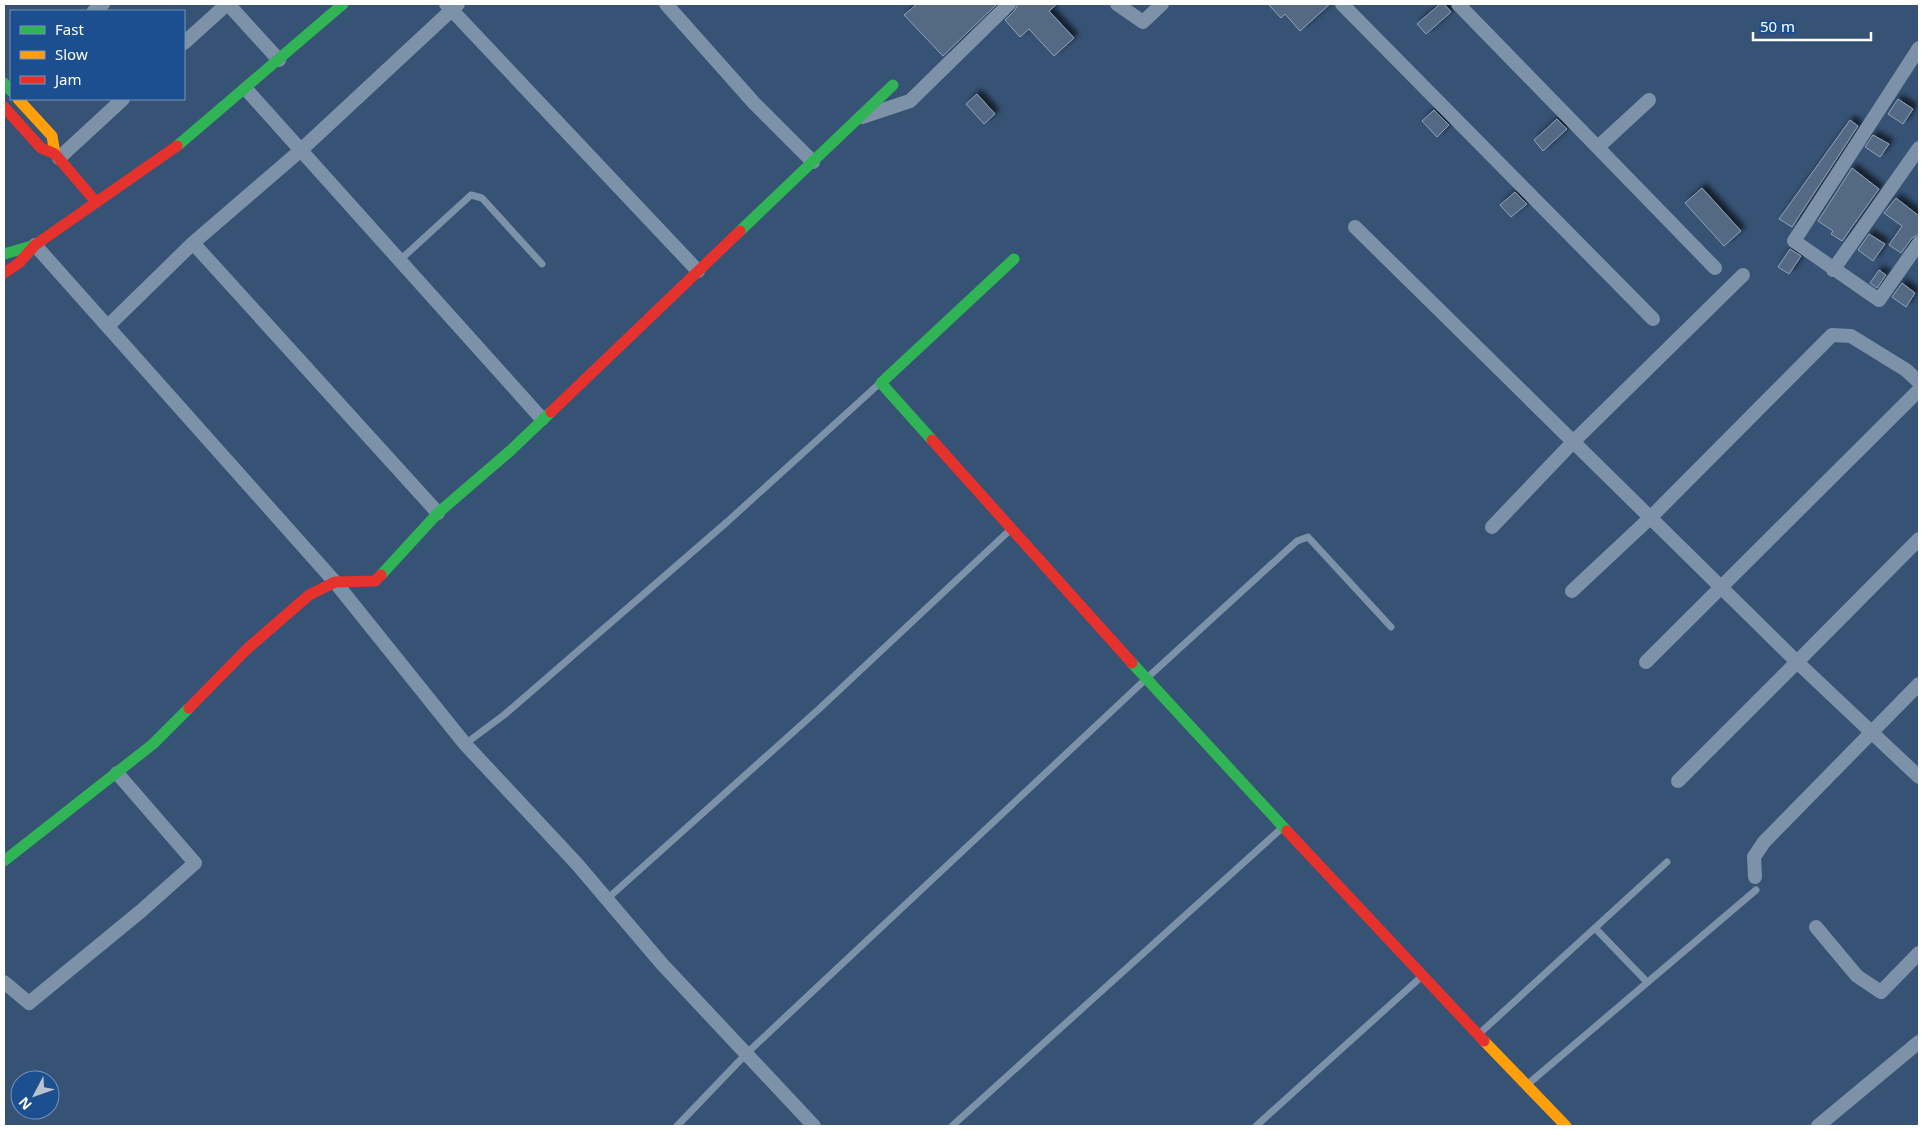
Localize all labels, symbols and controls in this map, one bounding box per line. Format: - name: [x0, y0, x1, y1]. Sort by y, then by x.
- legend: [10, 10, 185, 100]
- scale bar: [1753, 10, 1870, 42]
- text: 50 m: [1760, 16, 1795, 36]
- text: Fast: [55, 19, 84, 39]
- text: Slow: [55, 44, 88, 64]
- text: Jam: [53, 69, 82, 89]
- north arrow: [10, 1070, 60, 1120]
- text: N: [14, 1093, 36, 1114]

